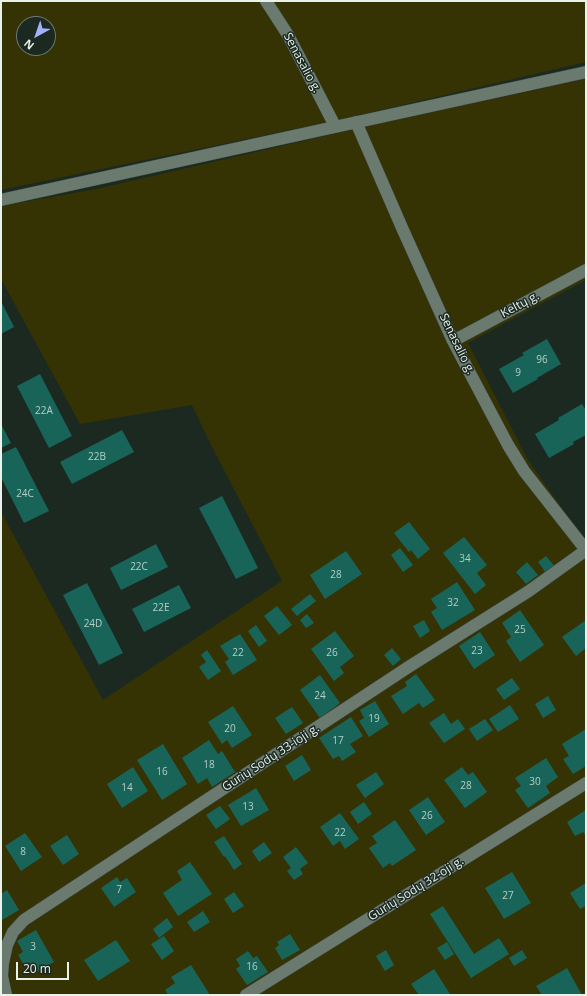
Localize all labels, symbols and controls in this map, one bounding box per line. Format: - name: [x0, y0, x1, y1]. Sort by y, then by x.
- north arrow: [16, 16, 56, 56]
- street label: Senasalio g.: [280, 31, 324, 95]
- text: N: [20, 36, 37, 53]
- street label: Keltų g.: [498, 289, 542, 321]
- street label: Senasalio g.: [436, 311, 478, 377]
- house number: 96: [536, 354, 548, 366]
- house number: 9: [515, 367, 521, 379]
- house number: 22A: [35, 405, 53, 417]
- house number: 22B: [88, 451, 106, 463]
- house number: 24C: [16, 488, 34, 500]
- house number: 34: [459, 553, 471, 565]
- house number: 22C: [130, 561, 148, 573]
- house number: 28: [330, 569, 342, 581]
- house number: 32: [447, 597, 459, 609]
- house number: 22E: [153, 602, 169, 614]
- house number: 24D: [84, 618, 102, 630]
- house number: 25: [514, 624, 526, 636]
- house number: 23: [471, 645, 483, 657]
- house number: 22: [232, 647, 244, 659]
- house number: 26: [326, 647, 338, 659]
- house number: 24: [314, 690, 326, 702]
- house number: 19: [368, 713, 380, 725]
- street label: Gurių Sodų 33-ioji g.: [220, 721, 322, 795]
- house number: 20: [224, 723, 236, 735]
- house number: 17: [332, 735, 344, 747]
- house number: 18: [203, 759, 215, 771]
- house number: 16: [156, 766, 168, 778]
- house number: 30: [529, 776, 541, 788]
- house number: 28: [460, 780, 472, 792]
- house number: 14: [121, 782, 133, 794]
- house number: 13: [242, 801, 254, 813]
- house number: 26: [421, 810, 433, 822]
- house number: 22: [334, 827, 346, 839]
- house number: 8: [20, 846, 26, 858]
- street label: Gurių Sodų 32-oji g.: [366, 854, 466, 924]
- house number: 7: [116, 884, 122, 896]
- house number: 27: [502, 890, 514, 902]
- house number: 3: [30, 941, 36, 953]
- scale bar: [18, 954, 71, 980]
- text: 20 m: [23, 960, 51, 977]
- house number: 16: [246, 961, 258, 973]

